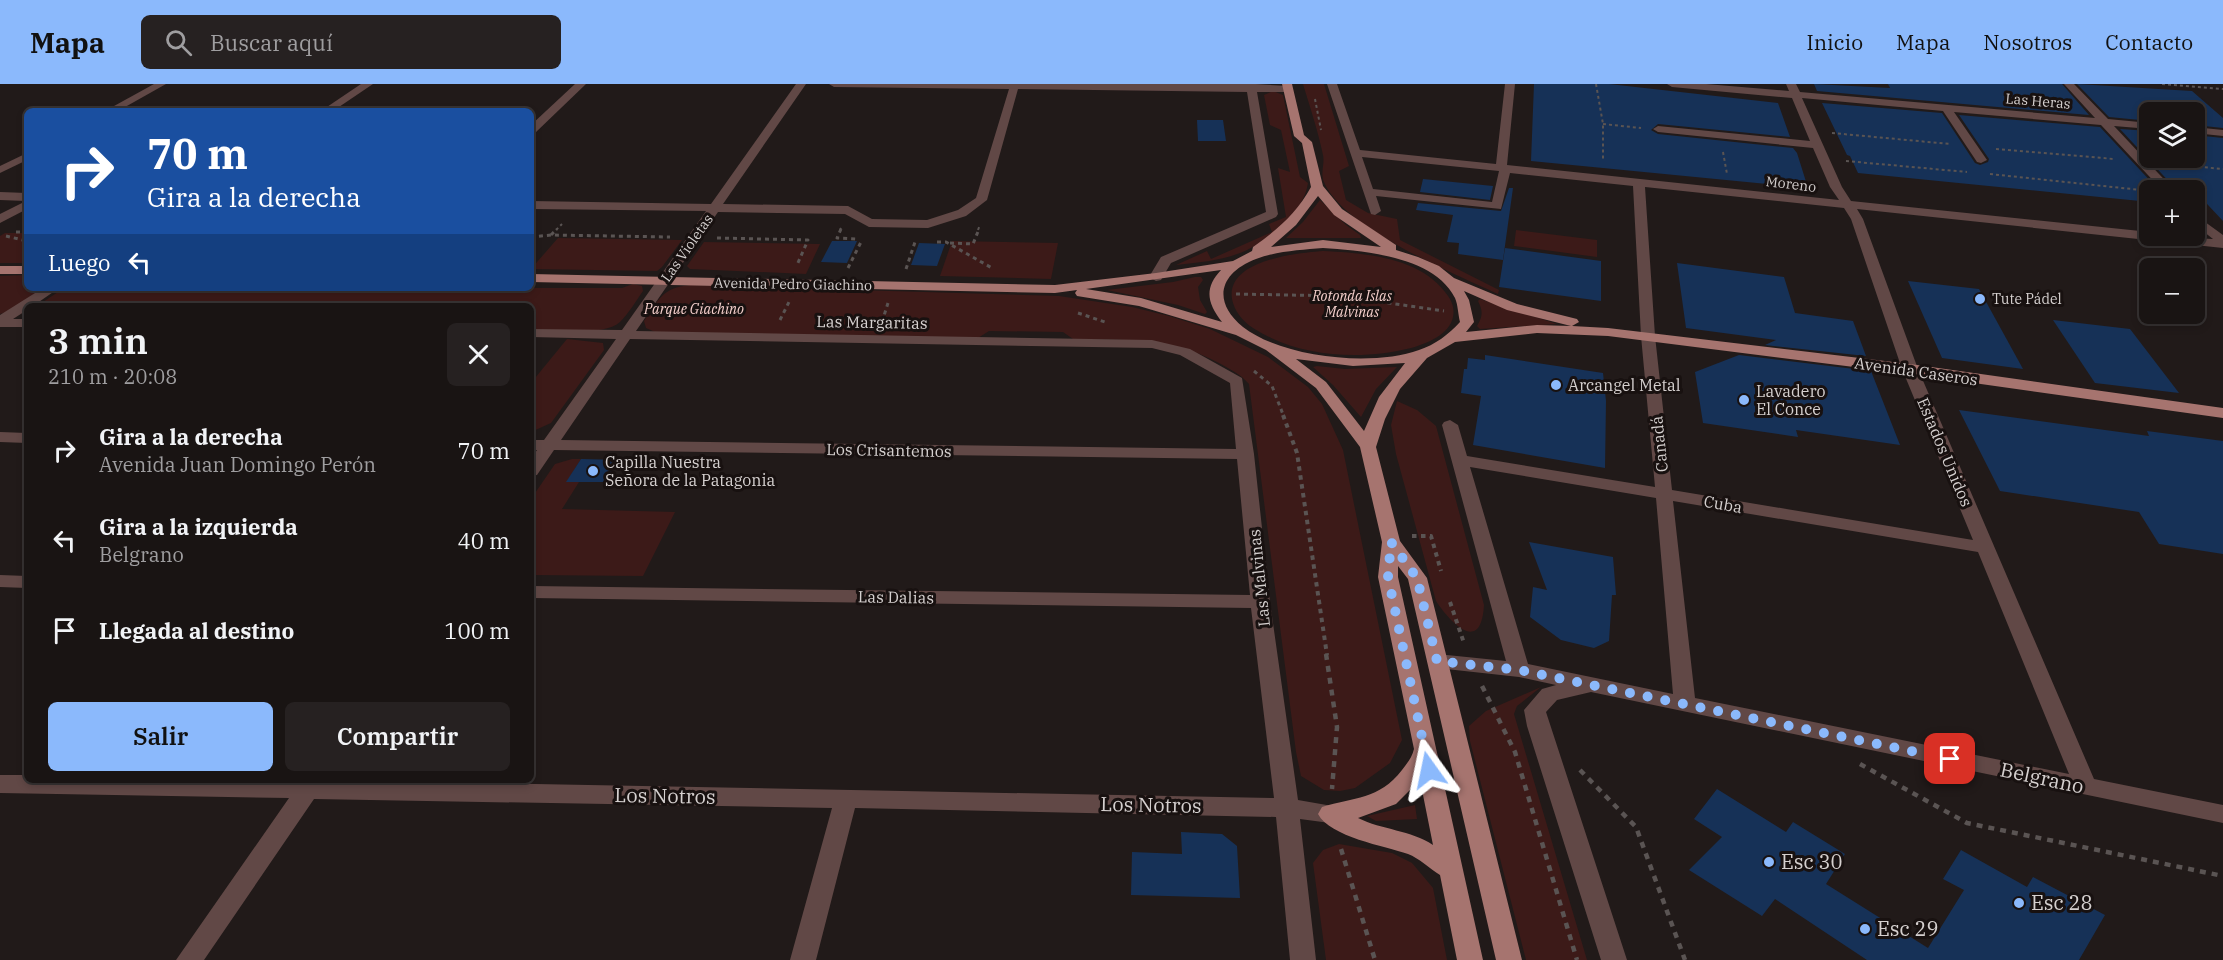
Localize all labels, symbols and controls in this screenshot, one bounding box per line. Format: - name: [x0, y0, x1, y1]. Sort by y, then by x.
- search box: [141, 15, 561, 69]
- text: Mapa: [30, 24, 105, 61]
- icon: search: [162, 26, 195, 59]
- text: Buscar aquí: [210, 28, 333, 57]
- text: Inicio: [1806, 28, 1863, 56]
- text: Mapa: [1896, 28, 1950, 56]
- text: Nosotros: [1983, 28, 2072, 56]
- text: Contacto: [2105, 28, 2193, 56]
- street label: Las Heras: [2005, 89, 2071, 113]
- map controls: [2139, 102, 2205, 324]
- button: layers: [2139, 102, 2205, 168]
- text: 70 m: [147, 126, 248, 181]
- icon: right: [48, 132, 126, 210]
- street label: Moreno: [1765, 172, 1817, 196]
- text: Gira a la derecha: [147, 179, 361, 214]
- button: +: [2139, 180, 2205, 246]
- street label: Las Violetas: [657, 211, 717, 285]
- icon: left: [123, 246, 156, 279]
- text: Luego: [48, 248, 111, 277]
- button: −: [2139, 258, 2205, 324]
- street label: Avenida Pedro Giachino: [714, 274, 872, 294]
- park label: Rotonda Islas Malvinas: [1311, 287, 1393, 321]
- place label: Tute Pádel: [1992, 290, 2062, 308]
- marker: Tute Pádel: [1973, 292, 1987, 306]
- park label: Parque Giachino: [643, 300, 744, 318]
- street label: Las Margaritas: [816, 311, 928, 333]
- text: 3 min: [48, 317, 148, 364]
- button: close: [447, 323, 510, 386]
- street label: Avenida Caseros: [1853, 352, 1979, 390]
- text: 210 m · 20:08: [48, 363, 177, 390]
- place label: Arcangel Metal: [1568, 375, 1681, 395]
- marker: Arcangel Metal: [1549, 378, 1563, 392]
- place label: Lavadero El Conce: [1756, 381, 1826, 419]
- marker: Lavadero El Conce: [1737, 393, 1751, 407]
- street label: Estados Unidos: [1913, 395, 1977, 509]
- street label: Canadá: [1646, 415, 1672, 473]
- text: Gira a la derecha: [99, 422, 283, 451]
- icon: right: [48, 434, 81, 467]
- text: 70 m: [458, 436, 510, 465]
- street label: Los Crisantemos: [826, 439, 952, 461]
- text: Avenida Juan Domingo Perón: [99, 451, 376, 478]
- place label: Capilla Nuestra Señora de la Patagonia: [605, 452, 776, 490]
- marker: Capilla Nuestra Señora de la Patagonia: [586, 464, 600, 478]
- street label: Cuba: [1702, 491, 1744, 517]
- text: Gira a la izquierda: [99, 512, 298, 541]
- icon: left: [48, 524, 81, 557]
- text: 40 m: [458, 526, 510, 555]
- street label: Las Malvinas: [1244, 528, 1274, 628]
- text: Belgrano: [99, 541, 184, 568]
- street label: Las Dalias: [858, 586, 934, 608]
- icon: arrive: [48, 614, 81, 647]
- text: Llegada al destino: [99, 616, 294, 645]
- text: 100 m: [444, 616, 510, 645]
- button: Salir: [48, 702, 273, 771]
- button: Compartir: [285, 702, 510, 771]
- pin: [1924, 733, 1975, 784]
- position arrow: [1397, 738, 1461, 802]
- icon: arrive: [1933, 742, 1966, 775]
- street label: Belgrano: [1998, 755, 2086, 800]
- street label: Los Notros: [614, 781, 716, 810]
- street label: Los Notros: [1100, 790, 1202, 819]
- place label: Esc 30: [1781, 848, 1843, 875]
- marker: Esc 30: [1762, 855, 1776, 869]
- place label: Esc 28: [2031, 889, 2093, 916]
- marker: Esc 28: [2012, 896, 2026, 910]
- place label: Esc 29: [1877, 915, 1939, 942]
- marker: Esc 29: [1858, 922, 1872, 936]

